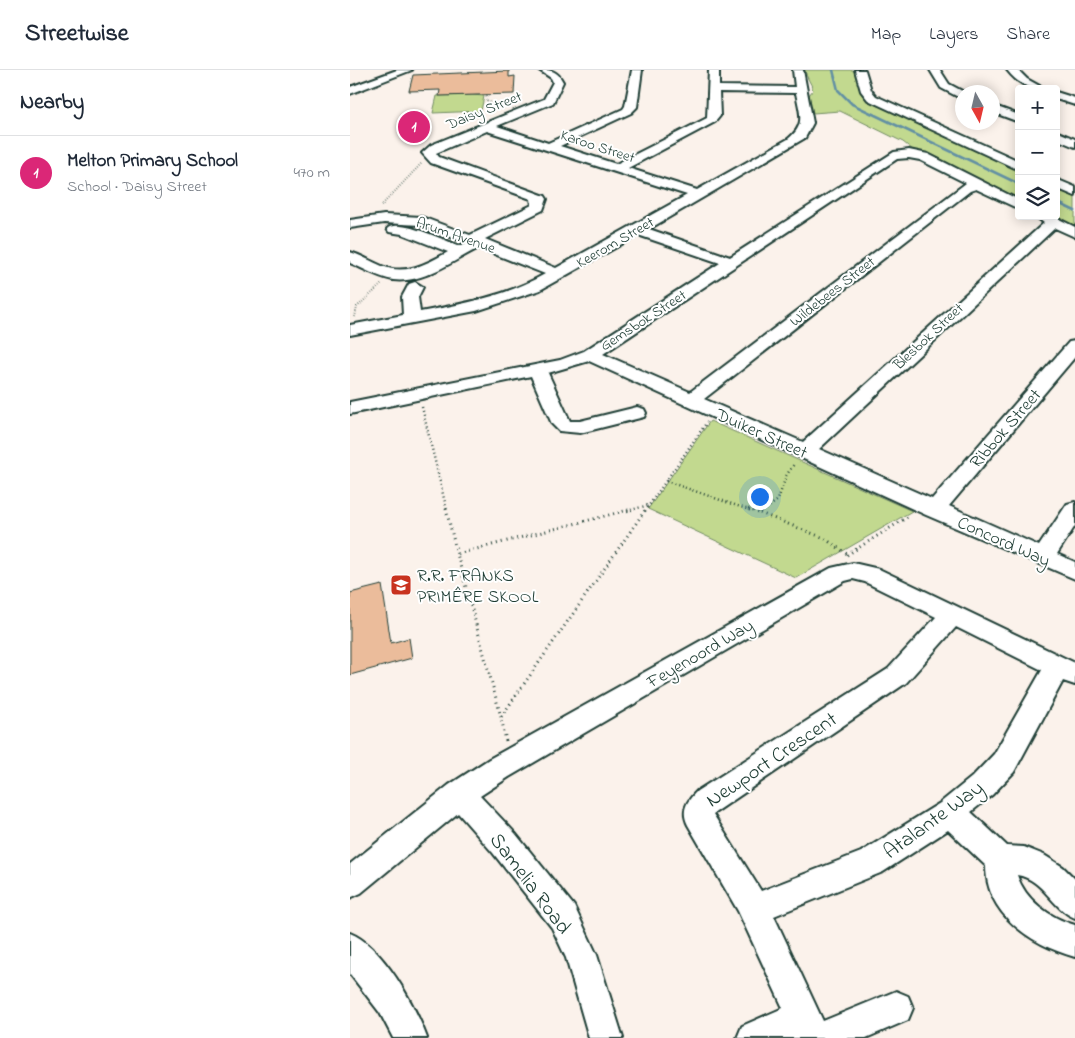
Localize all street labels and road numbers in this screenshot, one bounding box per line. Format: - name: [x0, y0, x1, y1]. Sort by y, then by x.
- street label: Daisy Street: [443, 86, 526, 137]
- street label: Karoo Street: [558, 125, 638, 169]
- street label: Arum Avenue: [413, 212, 499, 260]
- street label: Keerom Street: [573, 212, 658, 274]
- street label: Wildebees Street: [785, 251, 880, 332]
- street label: Gemsbok Street: [596, 285, 691, 357]
- street label: Blesbok Street: [888, 298, 969, 376]
- street label: Ribbok Street: [964, 384, 1049, 475]
- street label: Duiker Street: [710, 403, 811, 467]
- street label: Concord Way: [953, 511, 1054, 575]
- street label: Feyenoord Way: [642, 614, 759, 696]
- street label: Newport Crescent: [700, 706, 844, 816]
- street label: Atalante Way: [878, 774, 992, 869]
- street label: Samelia Road: [481, 827, 578, 941]

